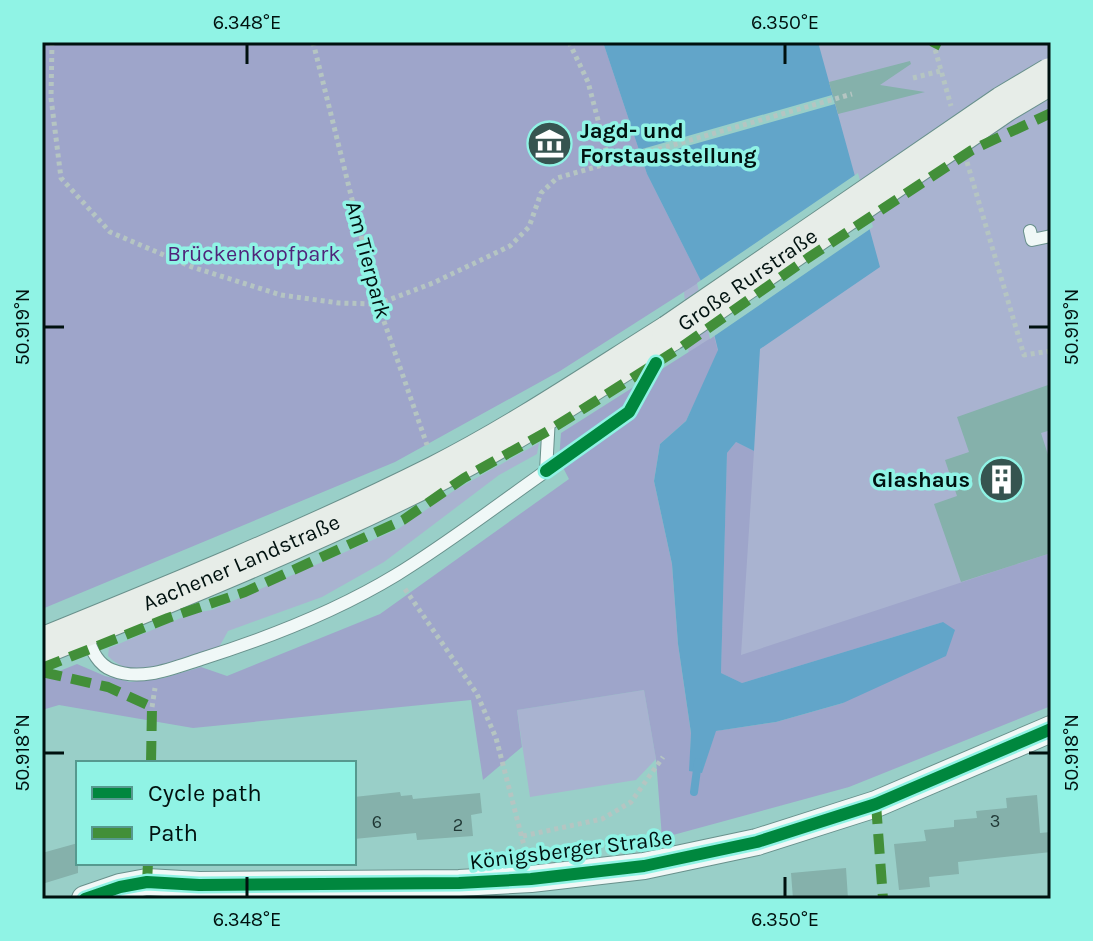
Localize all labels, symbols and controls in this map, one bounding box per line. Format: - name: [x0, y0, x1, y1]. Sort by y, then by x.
- text: 6.348°E: [213, 11, 281, 34]
- text: 6.350°E: [751, 11, 819, 34]
- place label: Jagd- und Forstausstellung: [580, 118, 757, 169]
- museum icon: Jagd- und Forstausstellung: [525, 120, 573, 168]
- street label: Am Tierpark: [340, 198, 396, 322]
- street label: Große Rurstraße: [673, 223, 822, 337]
- park label: Brückenkopfpark: [167, 241, 341, 267]
- text: 50.919°N: [11, 288, 34, 366]
- text: 50.919°N: [1060, 288, 1083, 366]
- building icon: Glashaus: [977, 456, 1025, 504]
- place label: Glashaus: [872, 467, 970, 493]
- street label: Aachener Landstraße: [139, 509, 344, 616]
- text: 50.918°N: [11, 714, 34, 792]
- text: 50.918°N: [1060, 714, 1083, 792]
- legend: [76, 761, 356, 865]
- text: Cycle path: [148, 779, 262, 807]
- house number: 3: [990, 810, 1000, 832]
- house number: 6: [372, 811, 382, 833]
- house number: 2: [453, 814, 463, 836]
- text: Path: [148, 819, 198, 847]
- street label: Königsberger Straße: [468, 825, 674, 875]
- text: 6.348°E: [213, 908, 281, 931]
- text: 6.350°E: [751, 908, 819, 931]

